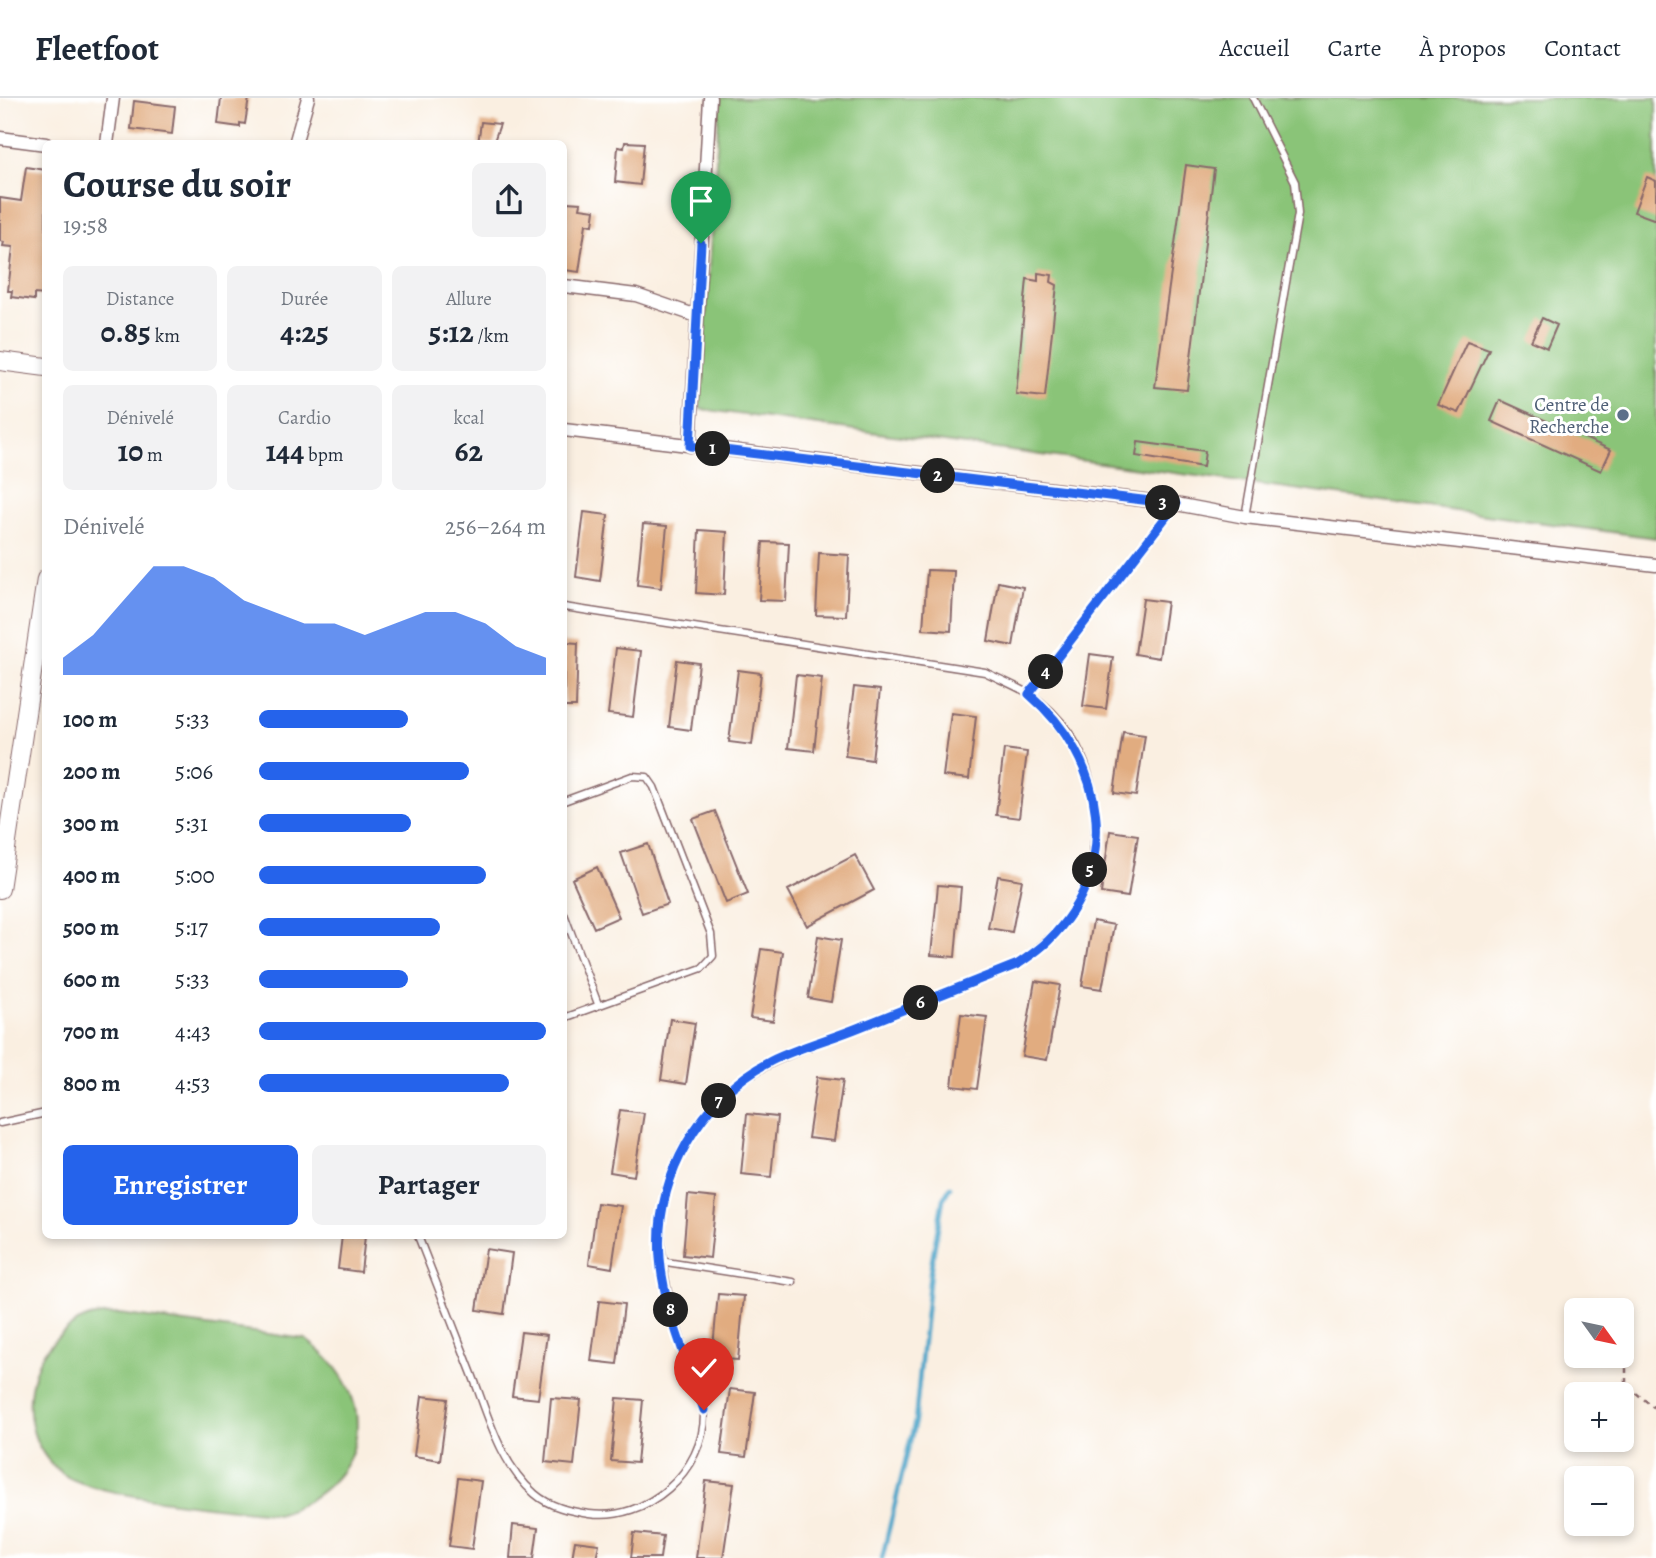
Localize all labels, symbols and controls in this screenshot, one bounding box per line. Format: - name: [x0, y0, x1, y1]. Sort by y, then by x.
- text: Fleetfoot: [35, 26, 159, 71]
- text: Accueil: [1219, 32, 1289, 64]
- text: Carte: [1327, 32, 1382, 64]
- text: À propos: [1420, 32, 1506, 64]
- text: Contact: [1544, 32, 1621, 64]
- text: Course du soir: [63, 158, 291, 210]
- button: share: [472, 163, 546, 237]
- pin: [671, 171, 731, 243]
- icon: arrive: [682, 182, 720, 220]
- text: 19:58: [63, 210, 108, 241]
- text: Distance: [106, 286, 174, 312]
- text: Durée: [281, 286, 328, 312]
- text: Allure: [446, 286, 492, 312]
- text: 0.85: [100, 312, 151, 352]
- text: 4:25: [280, 312, 329, 352]
- text: 5:12: [429, 312, 474, 352]
- text: km: [151, 323, 180, 349]
- text: /km: [474, 323, 509, 349]
- place label: Centre de Recherche: [1529, 392, 1609, 440]
- text: Dénivelé: [106, 405, 174, 431]
- text: Cardio: [278, 405, 331, 431]
- text: kcal: [454, 405, 484, 431]
- marker: Centre de Recherche: [1615, 407, 1631, 423]
- text: 10: [117, 431, 143, 471]
- text: 144: [265, 431, 304, 471]
- text: 62: [455, 431, 483, 471]
- pin: 1: [696, 432, 730, 466]
- text: 1: [709, 435, 716, 461]
- text: m: [143, 442, 163, 468]
- text: bpm: [304, 442, 344, 468]
- pin: 2: [920, 458, 956, 494]
- text: 2: [933, 462, 942, 488]
- pin: 3: [1146, 486, 1180, 520]
- text: 3: [1158, 489, 1167, 515]
- text: Dénivelé: [63, 511, 145, 542]
- text: 256–264 m: [445, 511, 546, 542]
- pin: 4: [1028, 654, 1064, 690]
- text: 4: [1041, 658, 1050, 684]
- text: 100 m: [63, 704, 118, 735]
- text: 5:33: [175, 704, 210, 735]
- text: 200 m: [63, 756, 121, 787]
- text: 5:06: [175, 756, 213, 787]
- text: 300 m: [63, 808, 119, 839]
- text: 5:31: [175, 808, 208, 839]
- pin: 5: [1072, 852, 1108, 888]
- text: 5: [1085, 856, 1094, 882]
- text: 400 m: [63, 860, 120, 891]
- text: 5:00: [175, 860, 215, 891]
- text: 500 m: [63, 912, 119, 943]
- text: 5:17: [175, 912, 208, 943]
- text: 600 m: [63, 964, 120, 995]
- text: 5:33: [175, 964, 210, 995]
- pin: 6: [904, 986, 939, 1020]
- text: 6: [916, 989, 925, 1015]
- text: 700 m: [63, 1016, 119, 1047]
- text: 4:43: [175, 1016, 211, 1047]
- text: 800 m: [63, 1068, 120, 1099]
- text: 4:53: [175, 1068, 210, 1099]
- pin: 7: [702, 1084, 736, 1118]
- text: 7: [714, 1087, 723, 1113]
- button: Enregistrer: [63, 1145, 298, 1225]
- button: Partager: [312, 1145, 546, 1225]
- pin: 8: [654, 1292, 688, 1328]
- text: 8: [666, 1296, 675, 1322]
- north arrow: [1564, 1298, 1634, 1368]
- map controls: [1564, 1298, 1634, 1536]
- pin: [674, 1338, 734, 1410]
- icon: check: [685, 1349, 723, 1387]
- button: +: [1564, 1382, 1634, 1452]
- button: −: [1564, 1466, 1634, 1536]

